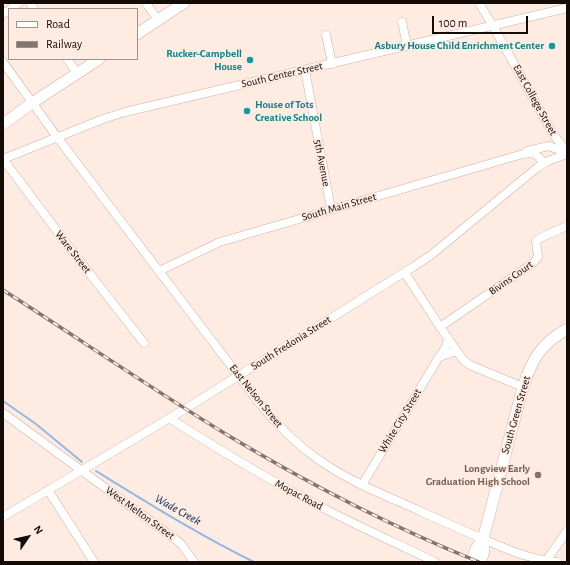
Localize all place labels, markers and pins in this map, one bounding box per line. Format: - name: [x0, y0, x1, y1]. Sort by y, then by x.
- place label: Asbury House Child Enrichment Center: [374, 39, 544, 53]
- marker: Asbury House Child Enrichment Center: [547, 41, 557, 51]
- place label: Rucker-Campbell House: [166, 47, 242, 73]
- marker: Rucker-Campbell House: [245, 55, 255, 65]
- place label: House of Tots Creative School: [255, 98, 322, 124]
- marker: House of Tots Creative School: [242, 106, 252, 116]
- place label: Longview Early Graduation High School: [426, 462, 530, 488]
- marker: Longview Early Graduation High School: [533, 470, 543, 480]

